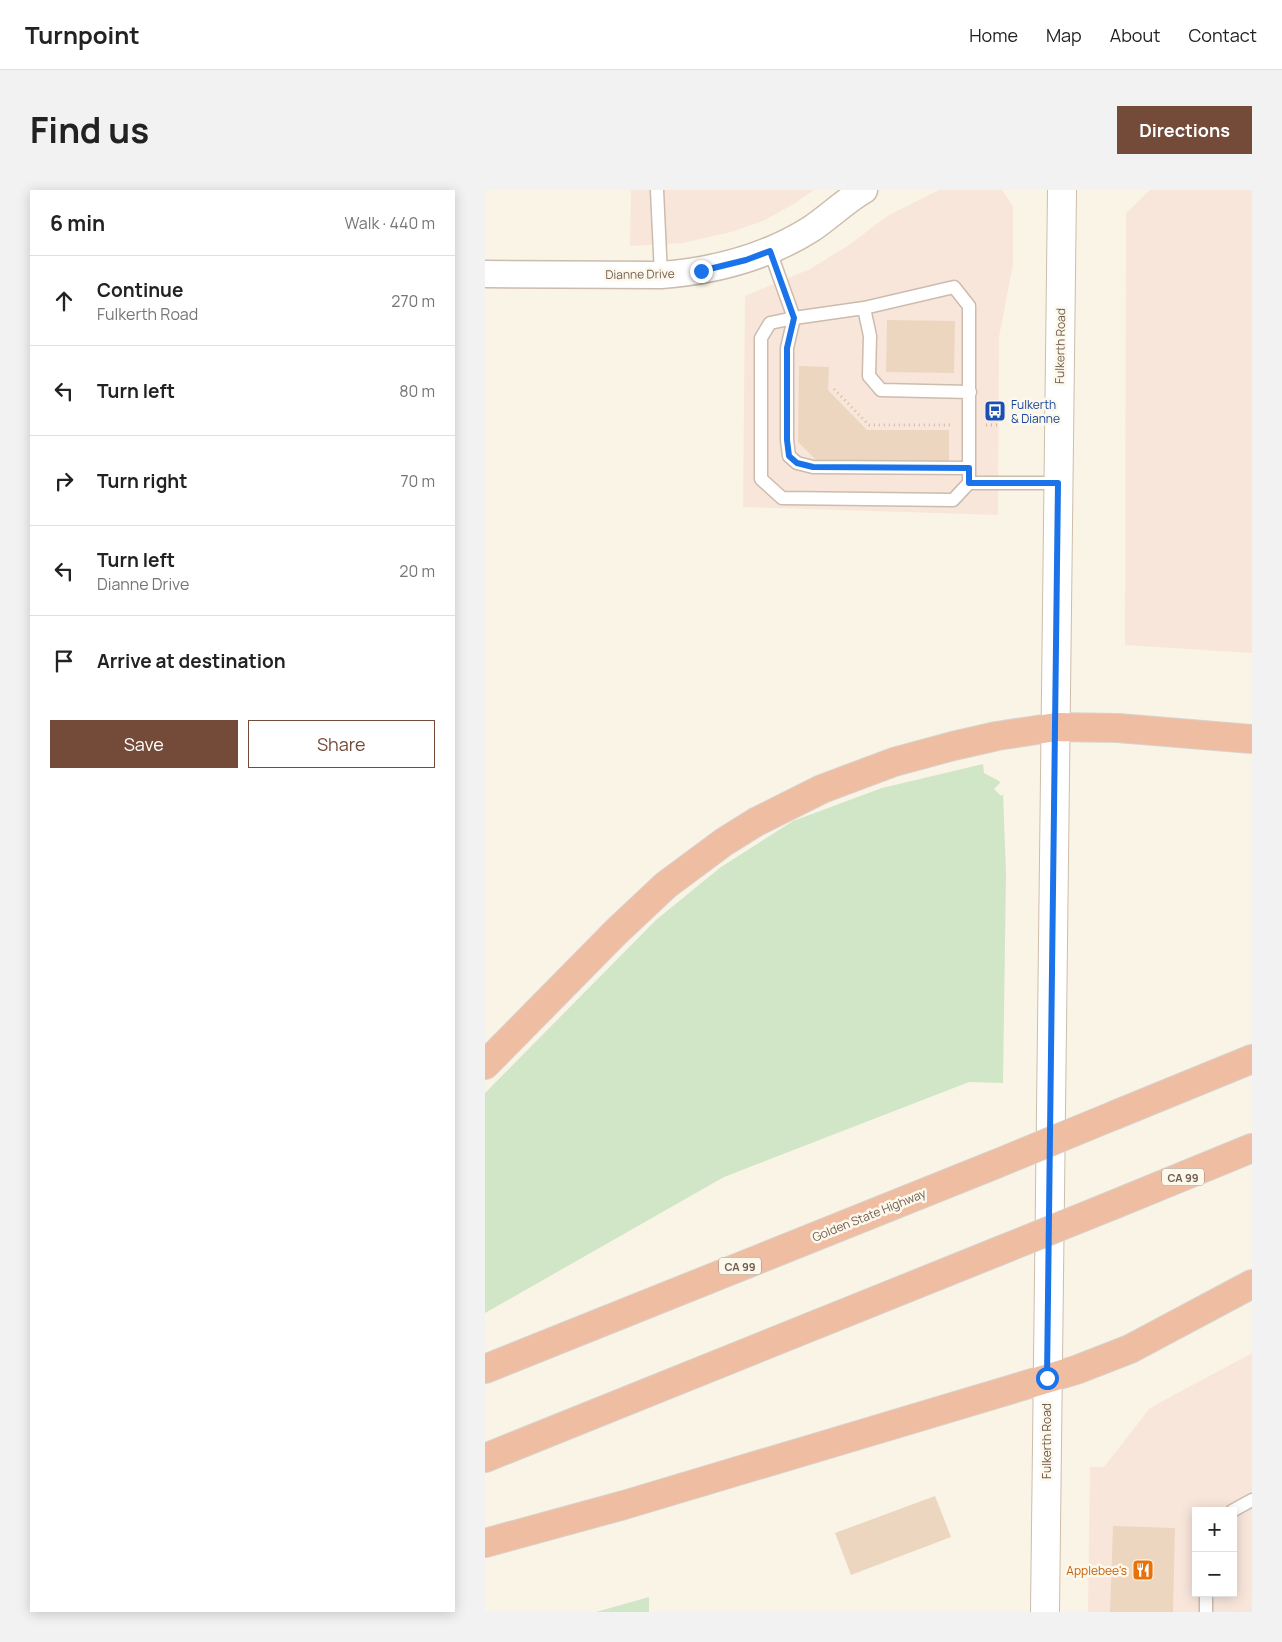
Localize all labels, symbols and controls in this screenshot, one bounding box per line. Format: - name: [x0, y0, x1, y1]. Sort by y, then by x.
- text: Turnpoint: [25, 18, 140, 51]
- text: Home: [969, 23, 1018, 47]
- text: Map: [1046, 23, 1082, 47]
- text: About: [1110, 23, 1160, 47]
- text: Contact: [1188, 23, 1257, 47]
- text: Find us: [30, 106, 149, 154]
- button: Directions: [1117, 106, 1252, 154]
- text: 6 min: [50, 209, 105, 237]
- text: Walk · 440 m: [345, 212, 435, 234]
- route end: [690, 260, 713, 283]
- street label: Dianne Drive: [605, 265, 675, 283]
- text: Continue: [97, 277, 183, 303]
- icon: ahead: [50, 287, 78, 315]
- text: 270 m: [391, 290, 435, 312]
- text: Fulkerth Road: [97, 303, 198, 325]
- street label: Fulkerth Road: [1051, 308, 1069, 384]
- icon: left: [50, 377, 78, 405]
- text: Turn left: [97, 378, 175, 404]
- text: 80 m: [399, 380, 435, 402]
- place label: Fulkerth & Dianne: [1011, 396, 1060, 427]
- bus stop icon: Fulkerth & Dianne: [983, 399, 1007, 423]
- icon: right: [50, 467, 78, 495]
- text: Turn right: [97, 468, 187, 494]
- text: 70 m: [400, 470, 435, 492]
- text: Turn left: [97, 547, 175, 573]
- icon: left: [50, 557, 78, 585]
- text: 20 m: [399, 560, 435, 582]
- text: Dianne Drive: [97, 573, 189, 595]
- icon: arrive: [50, 647, 78, 675]
- text: Arrive at destination: [97, 648, 286, 674]
- button: Save: [50, 720, 238, 768]
- button: Share: [248, 720, 435, 768]
- road number: CA 99: [1162, 1169, 1204, 1186]
- street label: Golden State Highway: [810, 1184, 929, 1246]
- road number: CA 99: [719, 1258, 761, 1274]
- route start: [1036, 1367, 1059, 1390]
- street label: Fulkerth Road: [1038, 1403, 1055, 1479]
- map controls: [1192, 1507, 1237, 1597]
- button: +: [1192, 1507, 1237, 1552]
- button: −: [1192, 1552, 1237, 1597]
- restaurant icon: Applebee's: [1131, 1558, 1155, 1582]
- place label: Applebee's: [1066, 1562, 1127, 1579]

